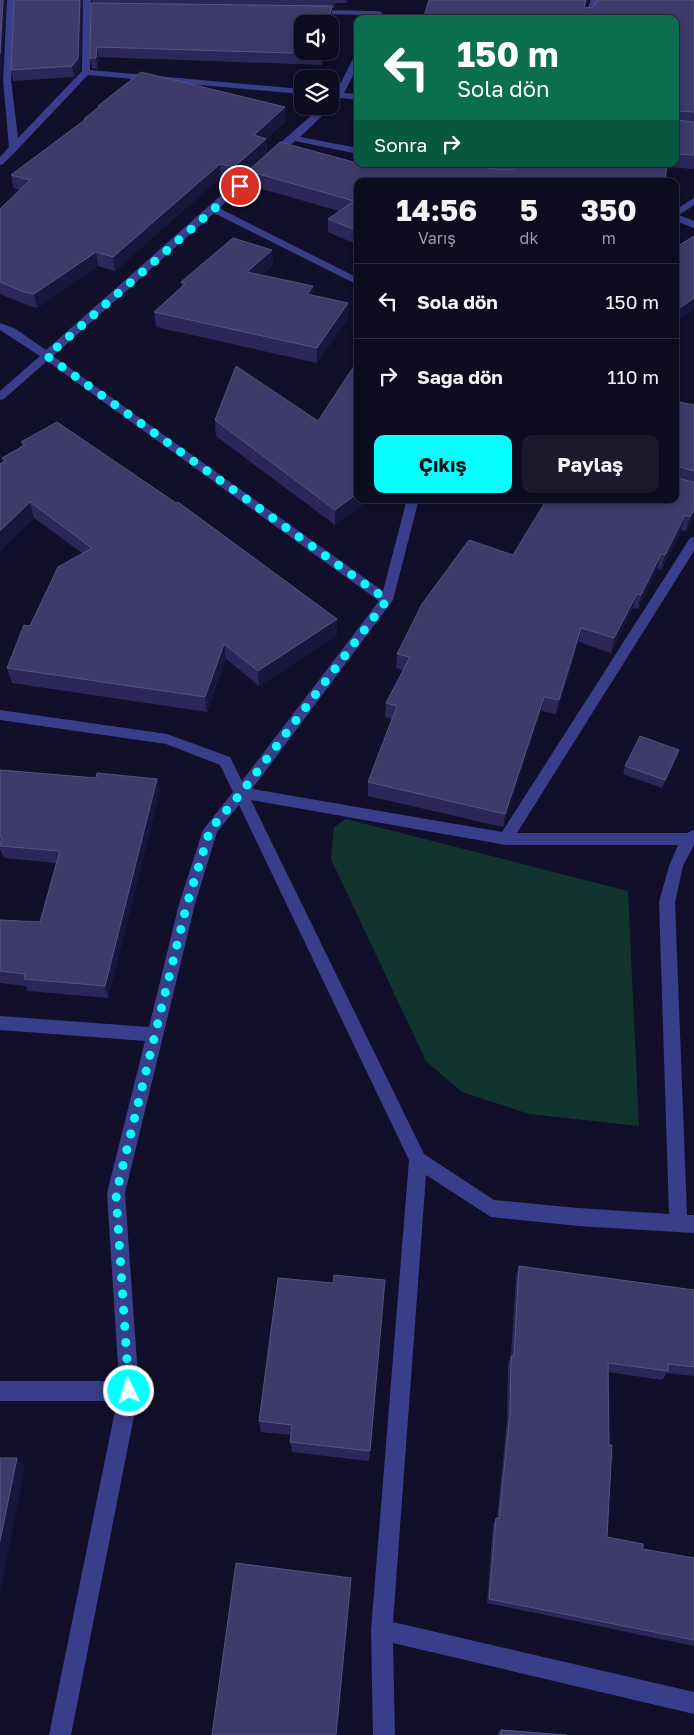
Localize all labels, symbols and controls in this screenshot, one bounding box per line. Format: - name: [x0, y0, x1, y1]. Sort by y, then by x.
- map controls: [294, 15, 339, 115]
- button: sound: [294, 15, 339, 60]
- text: 150 m: [457, 33, 559, 75]
- icon: left: [374, 35, 439, 100]
- button: layers: [294, 70, 339, 115]
- text: Sola dön: [457, 75, 550, 102]
- icon: right: [437, 130, 465, 158]
- text: Sonra: [374, 133, 427, 156]
- pin: [219, 165, 261, 207]
- icon: arrive: [226, 172, 254, 200]
- text: 14:56: [396, 192, 477, 228]
- text: 5: [520, 192, 538, 228]
- text: 350: [581, 192, 637, 228]
- text: Varış: [418, 228, 456, 248]
- text: dk: [520, 228, 538, 248]
- text: m: [602, 228, 616, 248]
- icon: left: [374, 287, 402, 315]
- text: Sola dön: [417, 290, 498, 313]
- text: 150 m: [605, 290, 659, 313]
- icon: right: [374, 362, 402, 390]
- text: Sağa dön: [417, 365, 503, 388]
- text: 110 m: [607, 365, 659, 388]
- button: Çıkış: [374, 435, 512, 493]
- button: Paylaş: [522, 435, 659, 493]
- position arrow: [102, 1364, 154, 1416]

